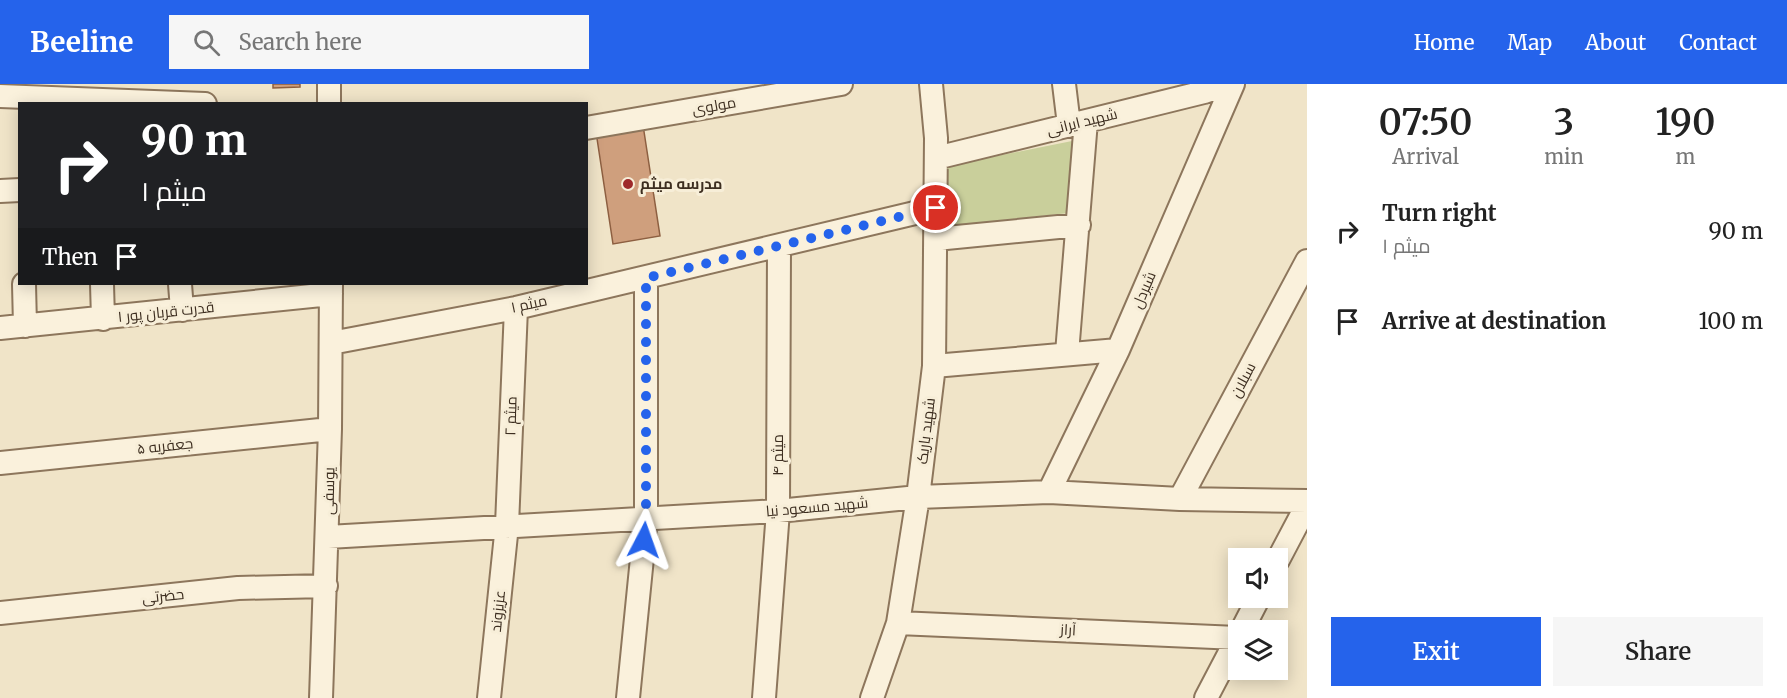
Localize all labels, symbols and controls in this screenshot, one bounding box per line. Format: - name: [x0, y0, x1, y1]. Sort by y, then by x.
- search box: [169, 15, 589, 69]
- text: Beeline: [30, 24, 133, 60]
- icon: search: [190, 26, 223, 59]
- text: Search here: [238, 28, 362, 56]
- text: Home: [1414, 29, 1474, 56]
- text: Map: [1507, 29, 1552, 56]
- text: About: [1585, 29, 1646, 56]
- text: Contact: [1679, 29, 1757, 56]
- street label: مولوی: [690, 92, 738, 120]
- text: 07:50: [1379, 100, 1473, 145]
- text: 3: [1554, 100, 1574, 145]
- text: 190: [1655, 100, 1715, 145]
- street label: شهید ایرانی: [1045, 104, 1119, 140]
- text: 90 m: [141, 114, 247, 166]
- icon: right: [42, 126, 120, 204]
- text: Arrival: [1392, 144, 1459, 169]
- text: min: [1544, 144, 1584, 169]
- text: m: [1675, 144, 1695, 169]
- text: میثم ۱: [141, 174, 207, 208]
- place label: مدرسه میثم: [640, 174, 722, 194]
- marker: مدرسه میثم: [621, 177, 635, 191]
- pin: [910, 182, 961, 233]
- icon: arrive: [919, 191, 952, 224]
- text: Turn right: [1382, 199, 1496, 227]
- icon: right: [1331, 215, 1364, 248]
- text: 90 m: [1708, 217, 1763, 245]
- text: میثم ۱: [1382, 233, 1431, 258]
- icon: arrive: [110, 240, 143, 273]
- text: Then: [42, 243, 98, 271]
- street label: شیردل: [1127, 268, 1160, 311]
- street label: میثم ۱: [509, 290, 549, 318]
- street label: قدرت قربان پور ۱: [117, 297, 215, 327]
- icon: arrive: [1331, 305, 1364, 338]
- text: Arrive at destination: [1382, 307, 1606, 335]
- text: 100 m: [1698, 307, 1763, 335]
- street label: سبلان: [1226, 359, 1260, 401]
- street label: میثم ۲: [500, 396, 522, 436]
- street label: شهید باریک: [912, 397, 940, 465]
- street label: جعفریه ۵: [136, 433, 194, 458]
- street label: میثم ۴: [768, 434, 788, 476]
- street label: یوسفی: [319, 467, 339, 515]
- street label: شهید مسعود نیا: [765, 493, 869, 521]
- position arrow: [612, 508, 676, 572]
- map controls: [1228, 548, 1288, 680]
- button: sound: [1228, 548, 1288, 608]
- street label: حضرتی: [141, 584, 185, 608]
- street label: عزیزوند: [486, 589, 509, 633]
- button: Exit: [1331, 617, 1541, 686]
- button: Share: [1553, 617, 1763, 686]
- street label: آراز: [1059, 620, 1076, 639]
- button: layers: [1228, 620, 1288, 680]

